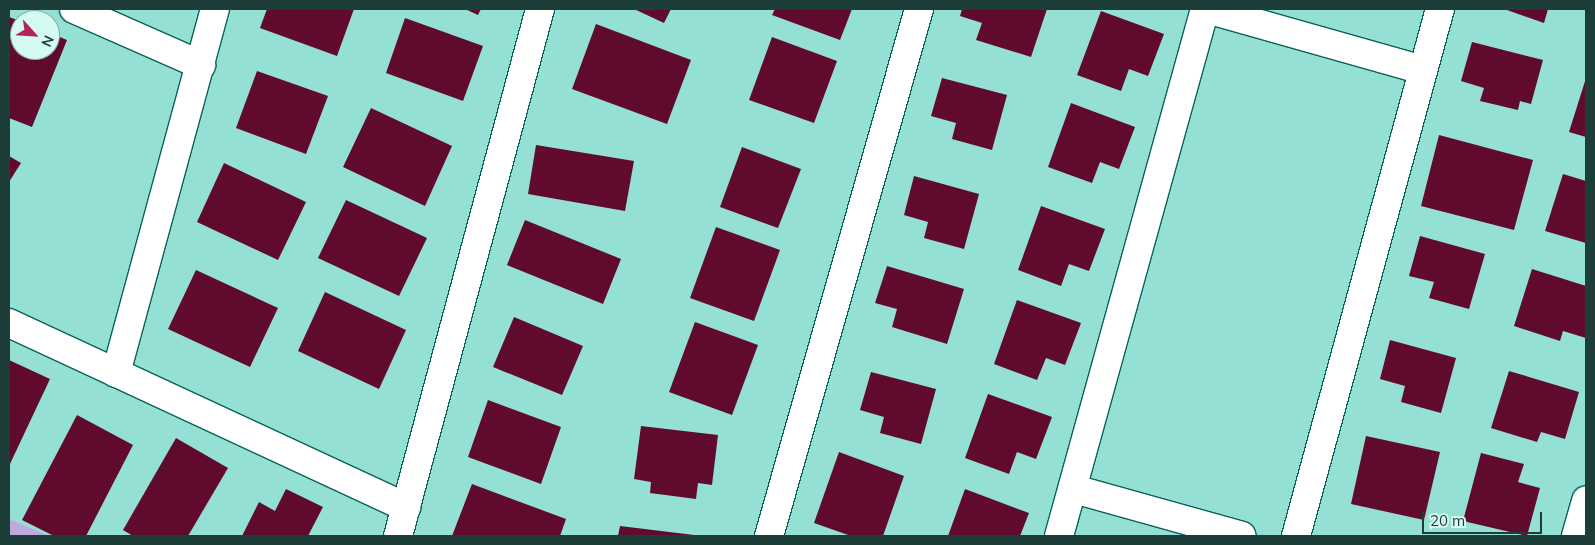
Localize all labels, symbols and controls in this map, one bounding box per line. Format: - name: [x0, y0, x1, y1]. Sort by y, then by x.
- north arrow: [10, 10, 60, 60]
- text: N: [37, 32, 58, 50]
- scale bar: [1425, 502, 1545, 534]
- text: 20 m: [1430, 511, 1465, 530]

